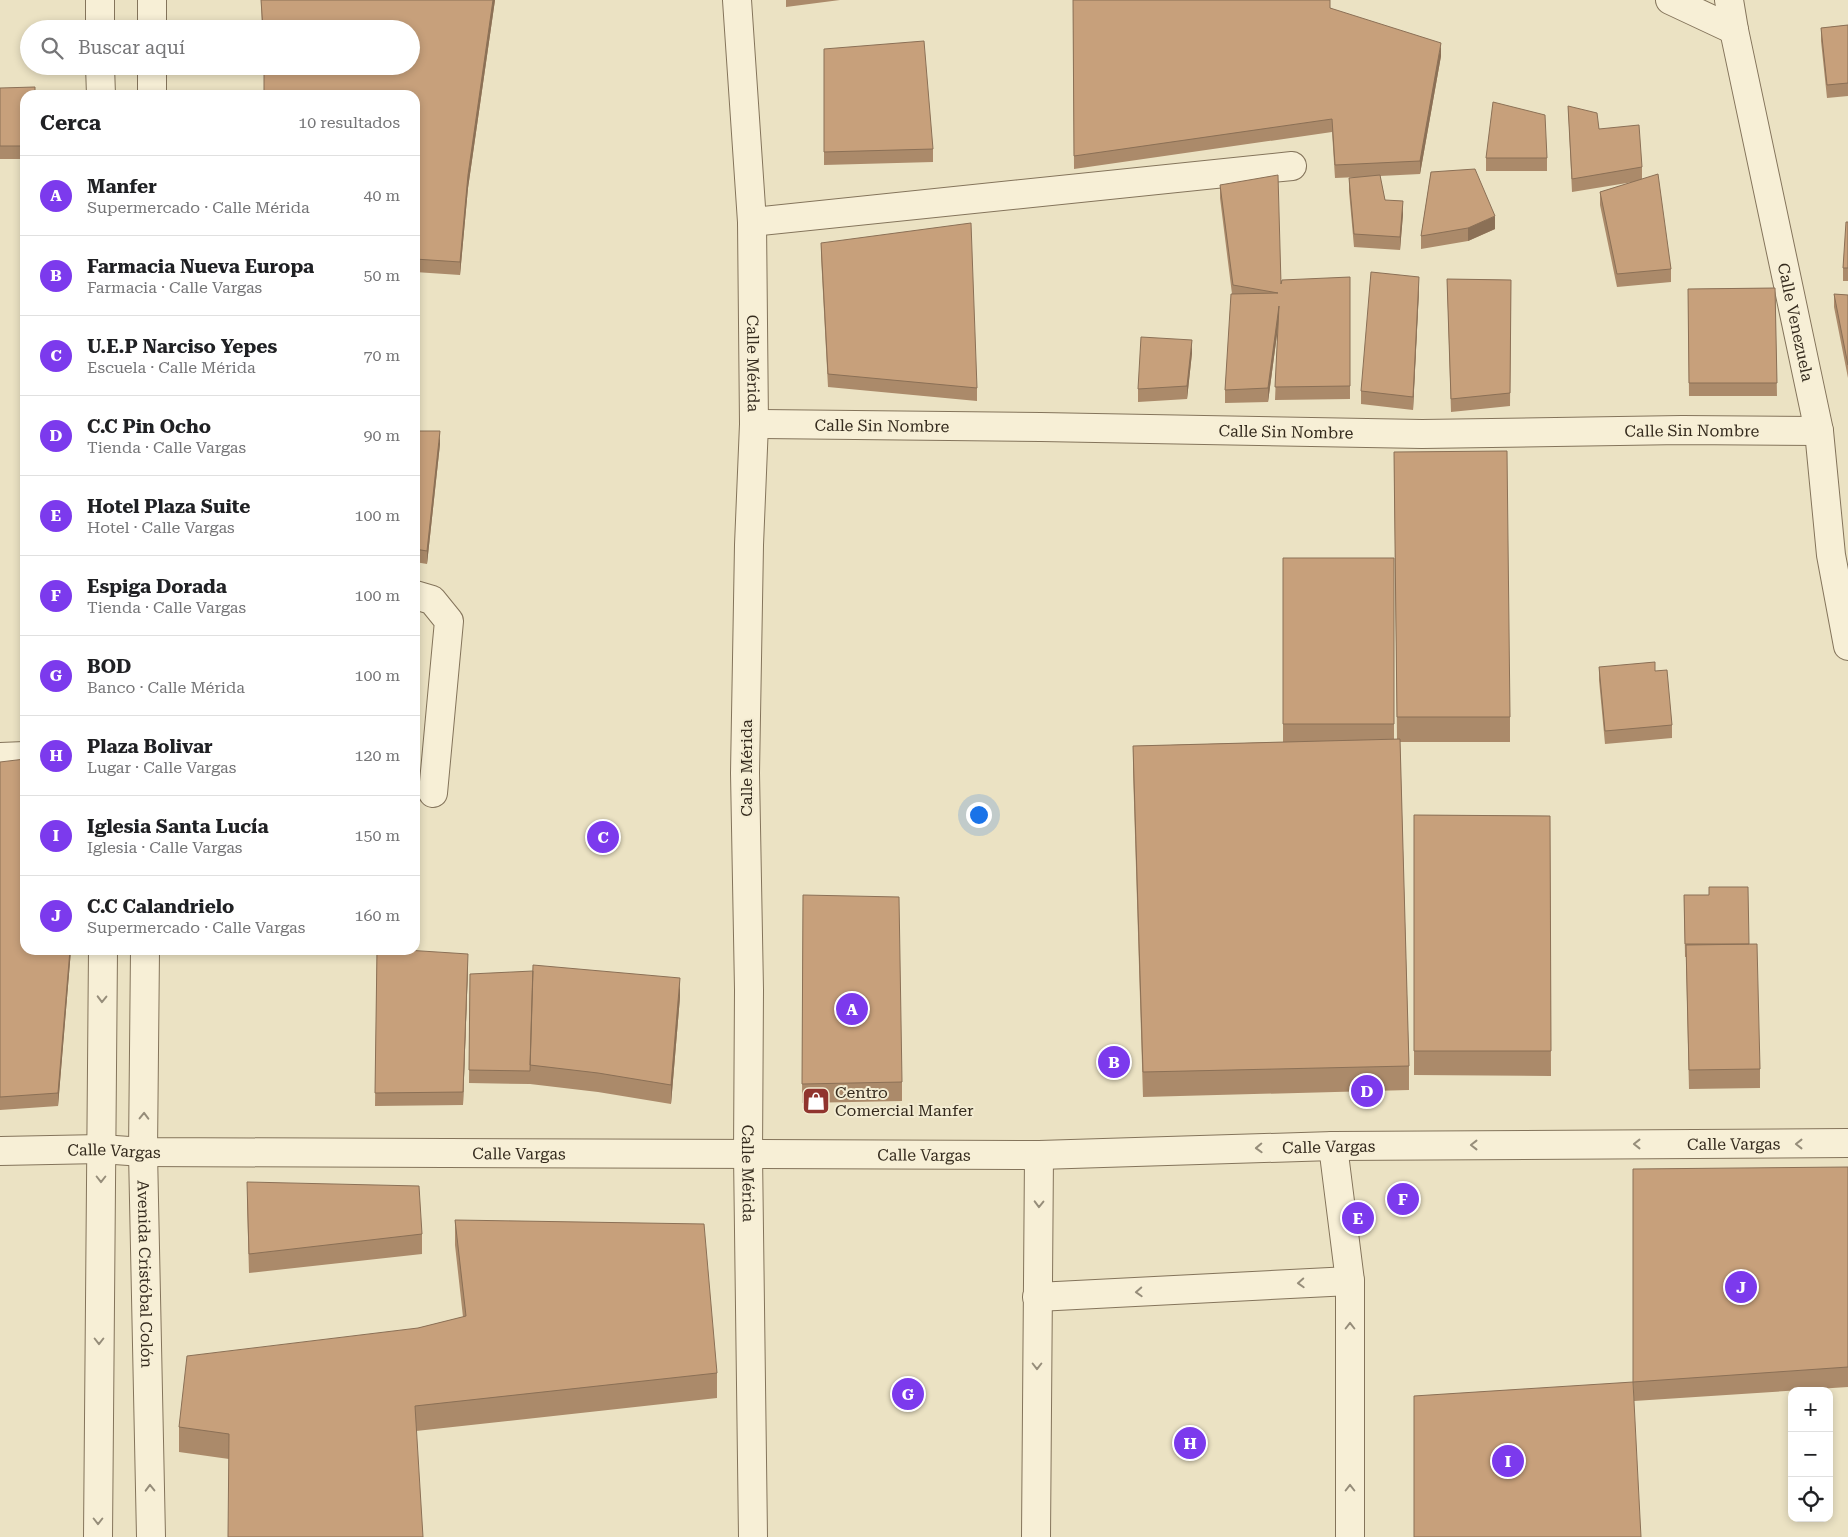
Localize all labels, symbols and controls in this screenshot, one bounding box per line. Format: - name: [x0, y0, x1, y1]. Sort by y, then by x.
- search box: [20, 20, 420, 75]
- icon: search: [38, 34, 66, 62]
- text: Buscar aquí: [78, 36, 185, 59]
- text: Cerca: [40, 111, 101, 135]
- text: 10 resultados: [298, 113, 400, 132]
- text: Manfer: [87, 175, 157, 198]
- text: A: [50, 186, 62, 205]
- text: 40 m: [363, 186, 400, 205]
- text: Supermercado · Calle Mérida: [87, 198, 310, 217]
- text: Farmacia Nueva Europa: [87, 255, 314, 278]
- street label: Calle Venezuela: [1774, 261, 1817, 384]
- text: B: [50, 266, 62, 285]
- text: 50 m: [363, 266, 400, 285]
- text: Farmacia · Calle Vargas: [87, 278, 262, 297]
- street label: Calle Mérida: [743, 315, 763, 413]
- text: U.E.P Narciso Yepes: [87, 335, 277, 358]
- text: C: [50, 346, 62, 365]
- text: 70 m: [363, 346, 400, 365]
- text: Escuela · Calle Mérida: [87, 358, 256, 377]
- text: C.C Pin Ocho: [87, 415, 211, 438]
- street label: Calle Sin Nombre: [815, 416, 950, 436]
- street label: Calle Sin Nombre: [1218, 421, 1354, 443]
- street label: Calle Sin Nombre: [1624, 421, 1760, 441]
- text: D: [50, 426, 62, 445]
- text: 90 m: [363, 426, 400, 445]
- text: Tienda · Calle Vargas: [87, 438, 246, 457]
- text: Hotel Plaza Suite: [87, 495, 250, 518]
- text: E: [51, 506, 61, 525]
- text: 100 m: [354, 506, 400, 525]
- text: Hotel · Calle Vargas: [87, 518, 235, 537]
- text: Espiga Dorada: [87, 575, 227, 598]
- text: F: [51, 586, 61, 605]
- text: 100 m: [354, 586, 400, 605]
- text: Tienda · Calle Vargas: [87, 598, 246, 617]
- text: BOD: [87, 655, 131, 678]
- text: G: [50, 666, 62, 685]
- text: 100 m: [354, 666, 400, 685]
- text: Banco · Calle Mérida: [87, 678, 245, 697]
- street label: Calle Mérida: [737, 719, 756, 817]
- text: Plaza Bolivar: [87, 735, 213, 758]
- text: H: [49, 746, 63, 765]
- text: 120 m: [354, 746, 400, 765]
- text: Lugar · Calle Vargas: [87, 758, 236, 777]
- your location: [966, 802, 992, 828]
- text: Iglesia Santa Lucía: [87, 815, 269, 838]
- pin: C: [587, 818, 619, 856]
- text: I: [53, 826, 59, 845]
- text: 150 m: [354, 826, 400, 845]
- text: Iglesia · Calle Vargas: [87, 838, 242, 857]
- text: C.C Calandrielo: [87, 895, 234, 918]
- text: J: [51, 906, 61, 925]
- text: 160 m: [354, 906, 400, 925]
- text: Supermercado · Calle Vargas: [87, 918, 305, 937]
- pin: A: [836, 990, 868, 1028]
- one-way arrow: [97, 995, 107, 1003]
- pin: B: [1098, 1043, 1130, 1081]
- pin: D: [1351, 1072, 1383, 1110]
- place label: Centro Comercial Manfer: [835, 1083, 974, 1120]
- shop icon: Centro Comercial Manfer: [801, 1086, 831, 1116]
- one-way arrow: [138, 1112, 149, 1120]
- street label: Calle Mérida: [738, 1125, 758, 1222]
- street label: Calle Vargas: [1687, 1134, 1781, 1154]
- street label: Calle Vargas: [1282, 1137, 1376, 1158]
- one-way arrow: [1633, 1139, 1640, 1149]
- one-way arrow: [1795, 1139, 1803, 1149]
- street label: Calle Vargas: [67, 1140, 161, 1162]
- one-way arrow: [1470, 1140, 1478, 1150]
- one-way arrow: [1255, 1143, 1263, 1153]
- street label: Calle Vargas: [472, 1144, 566, 1163]
- street label: Calle Vargas: [877, 1145, 971, 1165]
- one-way arrow: [96, 1175, 106, 1183]
- street label: Avenida Cristóbal Colón: [134, 1180, 156, 1368]
- pin: F: [1387, 1180, 1419, 1218]
- pin: E: [1342, 1199, 1374, 1237]
- one-way arrow: [1033, 1200, 1044, 1208]
- pin: J: [1725, 1268, 1757, 1306]
- one-way arrow: [1297, 1278, 1305, 1289]
- one-way arrow: [1134, 1286, 1142, 1297]
- one-way arrow: [1345, 1322, 1355, 1330]
- one-way arrow: [94, 1338, 104, 1345]
- one-way arrow: [1032, 1362, 1042, 1370]
- pin: G: [892, 1375, 924, 1413]
- map controls: [1788, 1387, 1833, 1522]
- button: +: [1788, 1387, 1833, 1432]
- pin: H: [1174, 1424, 1206, 1462]
- button: −: [1788, 1432, 1833, 1477]
- pin: I: [1492, 1442, 1524, 1480]
- button: locate: [1788, 1477, 1833, 1522]
- one-way arrow: [145, 1484, 155, 1492]
- one-way arrow: [1345, 1484, 1355, 1492]
- one-way arrow: [93, 1518, 103, 1525]

